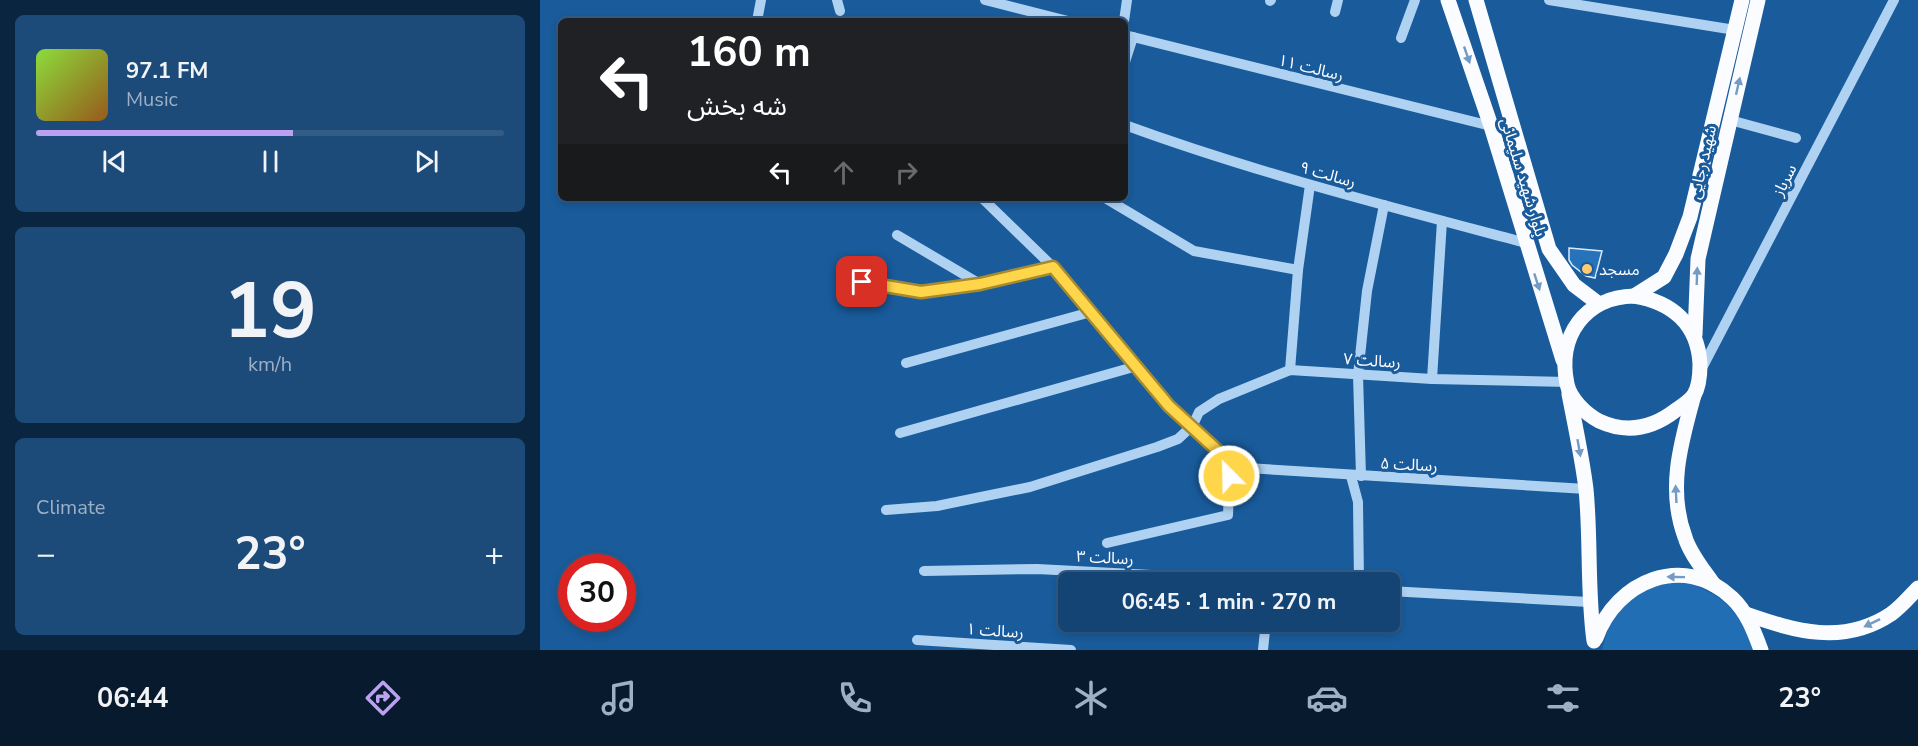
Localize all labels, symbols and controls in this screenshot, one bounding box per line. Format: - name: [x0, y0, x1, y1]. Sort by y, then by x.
- text: 160 m: [687, 24, 811, 81]
- icon: left: [588, 42, 666, 120]
- one-way arrow: [1462, 46, 1472, 64]
- street label: رسالت ۱۱: [1276, 49, 1346, 87]
- text: 97.1 FM: [126, 56, 208, 86]
- one-way arrow: [1734, 76, 1743, 95]
- text: Music: [126, 86, 178, 113]
- text: شه بخش: [687, 88, 787, 125]
- street label: بلوار شهید سلیمانی: [1495, 115, 1552, 239]
- street label: شهید رجایی: [1684, 123, 1722, 201]
- icon: previous: [98, 145, 131, 178]
- icon: pause: [254, 145, 287, 178]
- icon: next: [410, 145, 443, 178]
- icon: left: [764, 156, 797, 189]
- icon: ahead: [827, 156, 860, 189]
- icon: right: [890, 156, 923, 189]
- street label: رسالت ۹: [1297, 156, 1358, 193]
- street label: سرباز: [1767, 161, 1802, 201]
- pin: [836, 256, 887, 307]
- text: 19: [223, 258, 317, 365]
- place label: مسجد: [1599, 259, 1640, 281]
- marker: مسجد: [1580, 262, 1594, 276]
- icon: arrive: [845, 265, 878, 298]
- one-way arrow: [1693, 267, 1702, 286]
- one-way arrow: [1533, 273, 1542, 291]
- street label: رسالت ۷: [1342, 348, 1401, 374]
- text: km/h: [248, 351, 292, 378]
- one-way arrow: [1575, 439, 1584, 458]
- position arrow: [1197, 444, 1261, 508]
- street label: رسالت ۵: [1380, 453, 1438, 477]
- one-way arrow: [1672, 484, 1681, 503]
- text: Climate: [36, 494, 105, 521]
- text: 23°: [234, 524, 306, 585]
- text: −: [36, 532, 56, 577]
- text: +: [484, 532, 504, 577]
- street label: رسالت ۳: [1076, 546, 1134, 570]
- speed limit sign: 30: [558, 554, 636, 632]
- one-way arrow: [1667, 572, 1686, 582]
- text: 06:45 · 1 min · 270 m: [1122, 587, 1336, 617]
- street label: رسالت ۱: [965, 618, 1024, 644]
- one-way arrow: [1863, 618, 1881, 628]
- icon: directions: [362, 677, 404, 719]
- icon: music: [598, 677, 640, 719]
- icon: phone: [834, 677, 876, 719]
- icon: climate: [1070, 677, 1112, 719]
- icon: car: [1306, 677, 1348, 719]
- icon: filters: [1542, 677, 1584, 719]
- text: 06:44: [97, 680, 168, 717]
- text: 23°: [1778, 680, 1821, 717]

